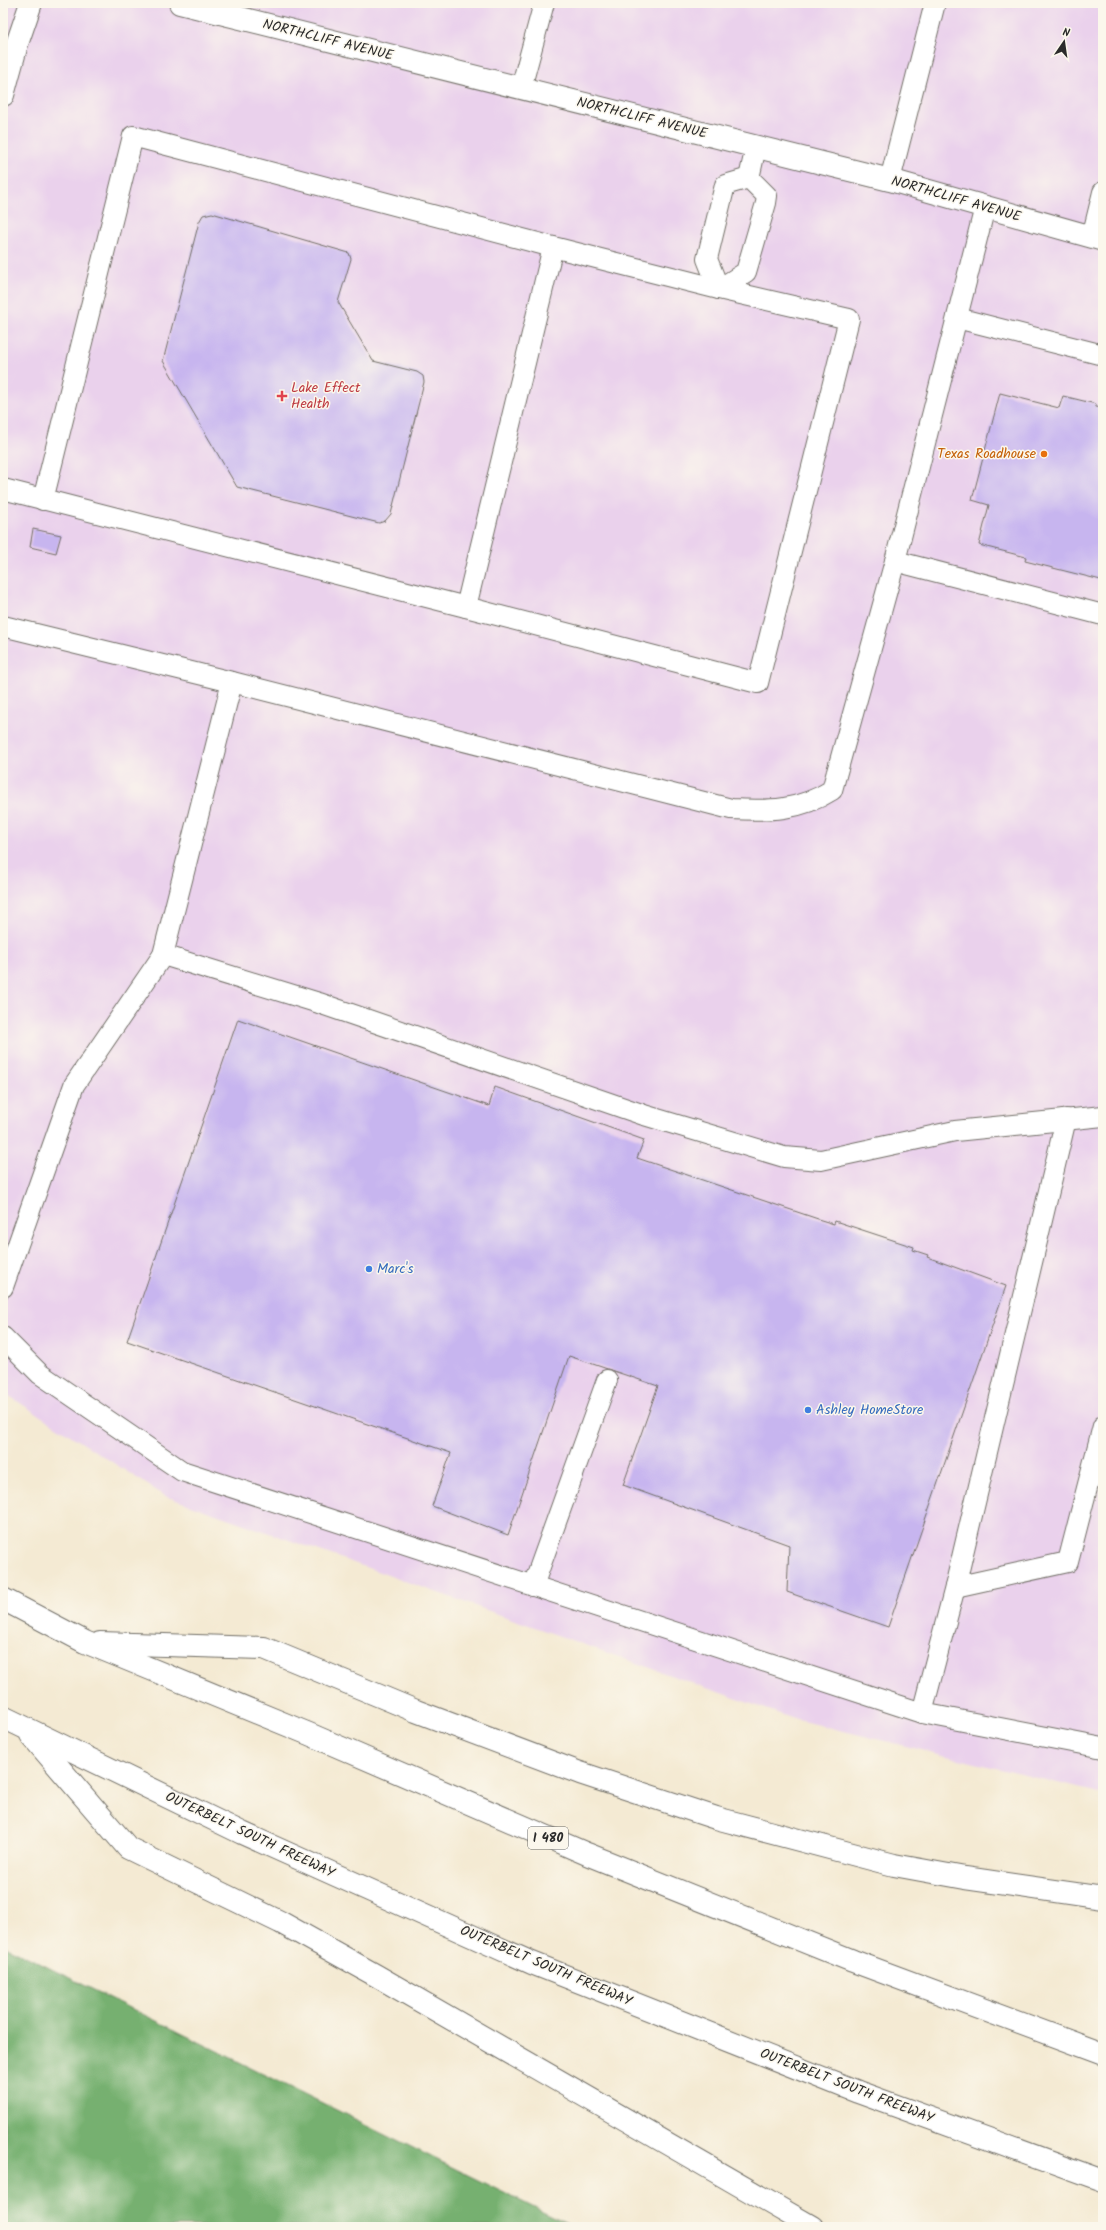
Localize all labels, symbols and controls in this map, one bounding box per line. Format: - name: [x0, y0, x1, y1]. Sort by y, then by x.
- street label: NORTHCLIFF AVENUE: [260, 13, 396, 67]
- north arrow: [1044, 22, 1084, 62]
- text: N: [1061, 24, 1071, 43]
- street label: NORTHCLIFF AVENUE: [574, 91, 710, 145]
- street label: NORTHCLIFF AVENUE: [889, 170, 1024, 228]
- place label: Lake Effect Health: [291, 377, 361, 415]
- marker: Lake Effect Health: [276, 390, 288, 402]
- place label: Texas Roadhouse: [937, 443, 1037, 465]
- marker: Texas Roadhouse: [1039, 449, 1049, 459]
- place label: Marc's: [377, 1258, 414, 1280]
- marker: Marc's: [364, 1264, 374, 1274]
- place label: Ashley HomeStore: [816, 1399, 924, 1421]
- marker: Ashley HomeStore: [803, 1405, 813, 1415]
- street label: OUTERBELT SOUTH FREEWAY: [162, 1786, 339, 1884]
- road number: I 480: [528, 1827, 568, 1849]
- street label: OUTERBELT SOUTH FREEWAY: [457, 1920, 636, 2013]
- street label: OUTERBELT SOUTH FREEWAY: [757, 2043, 938, 2130]

